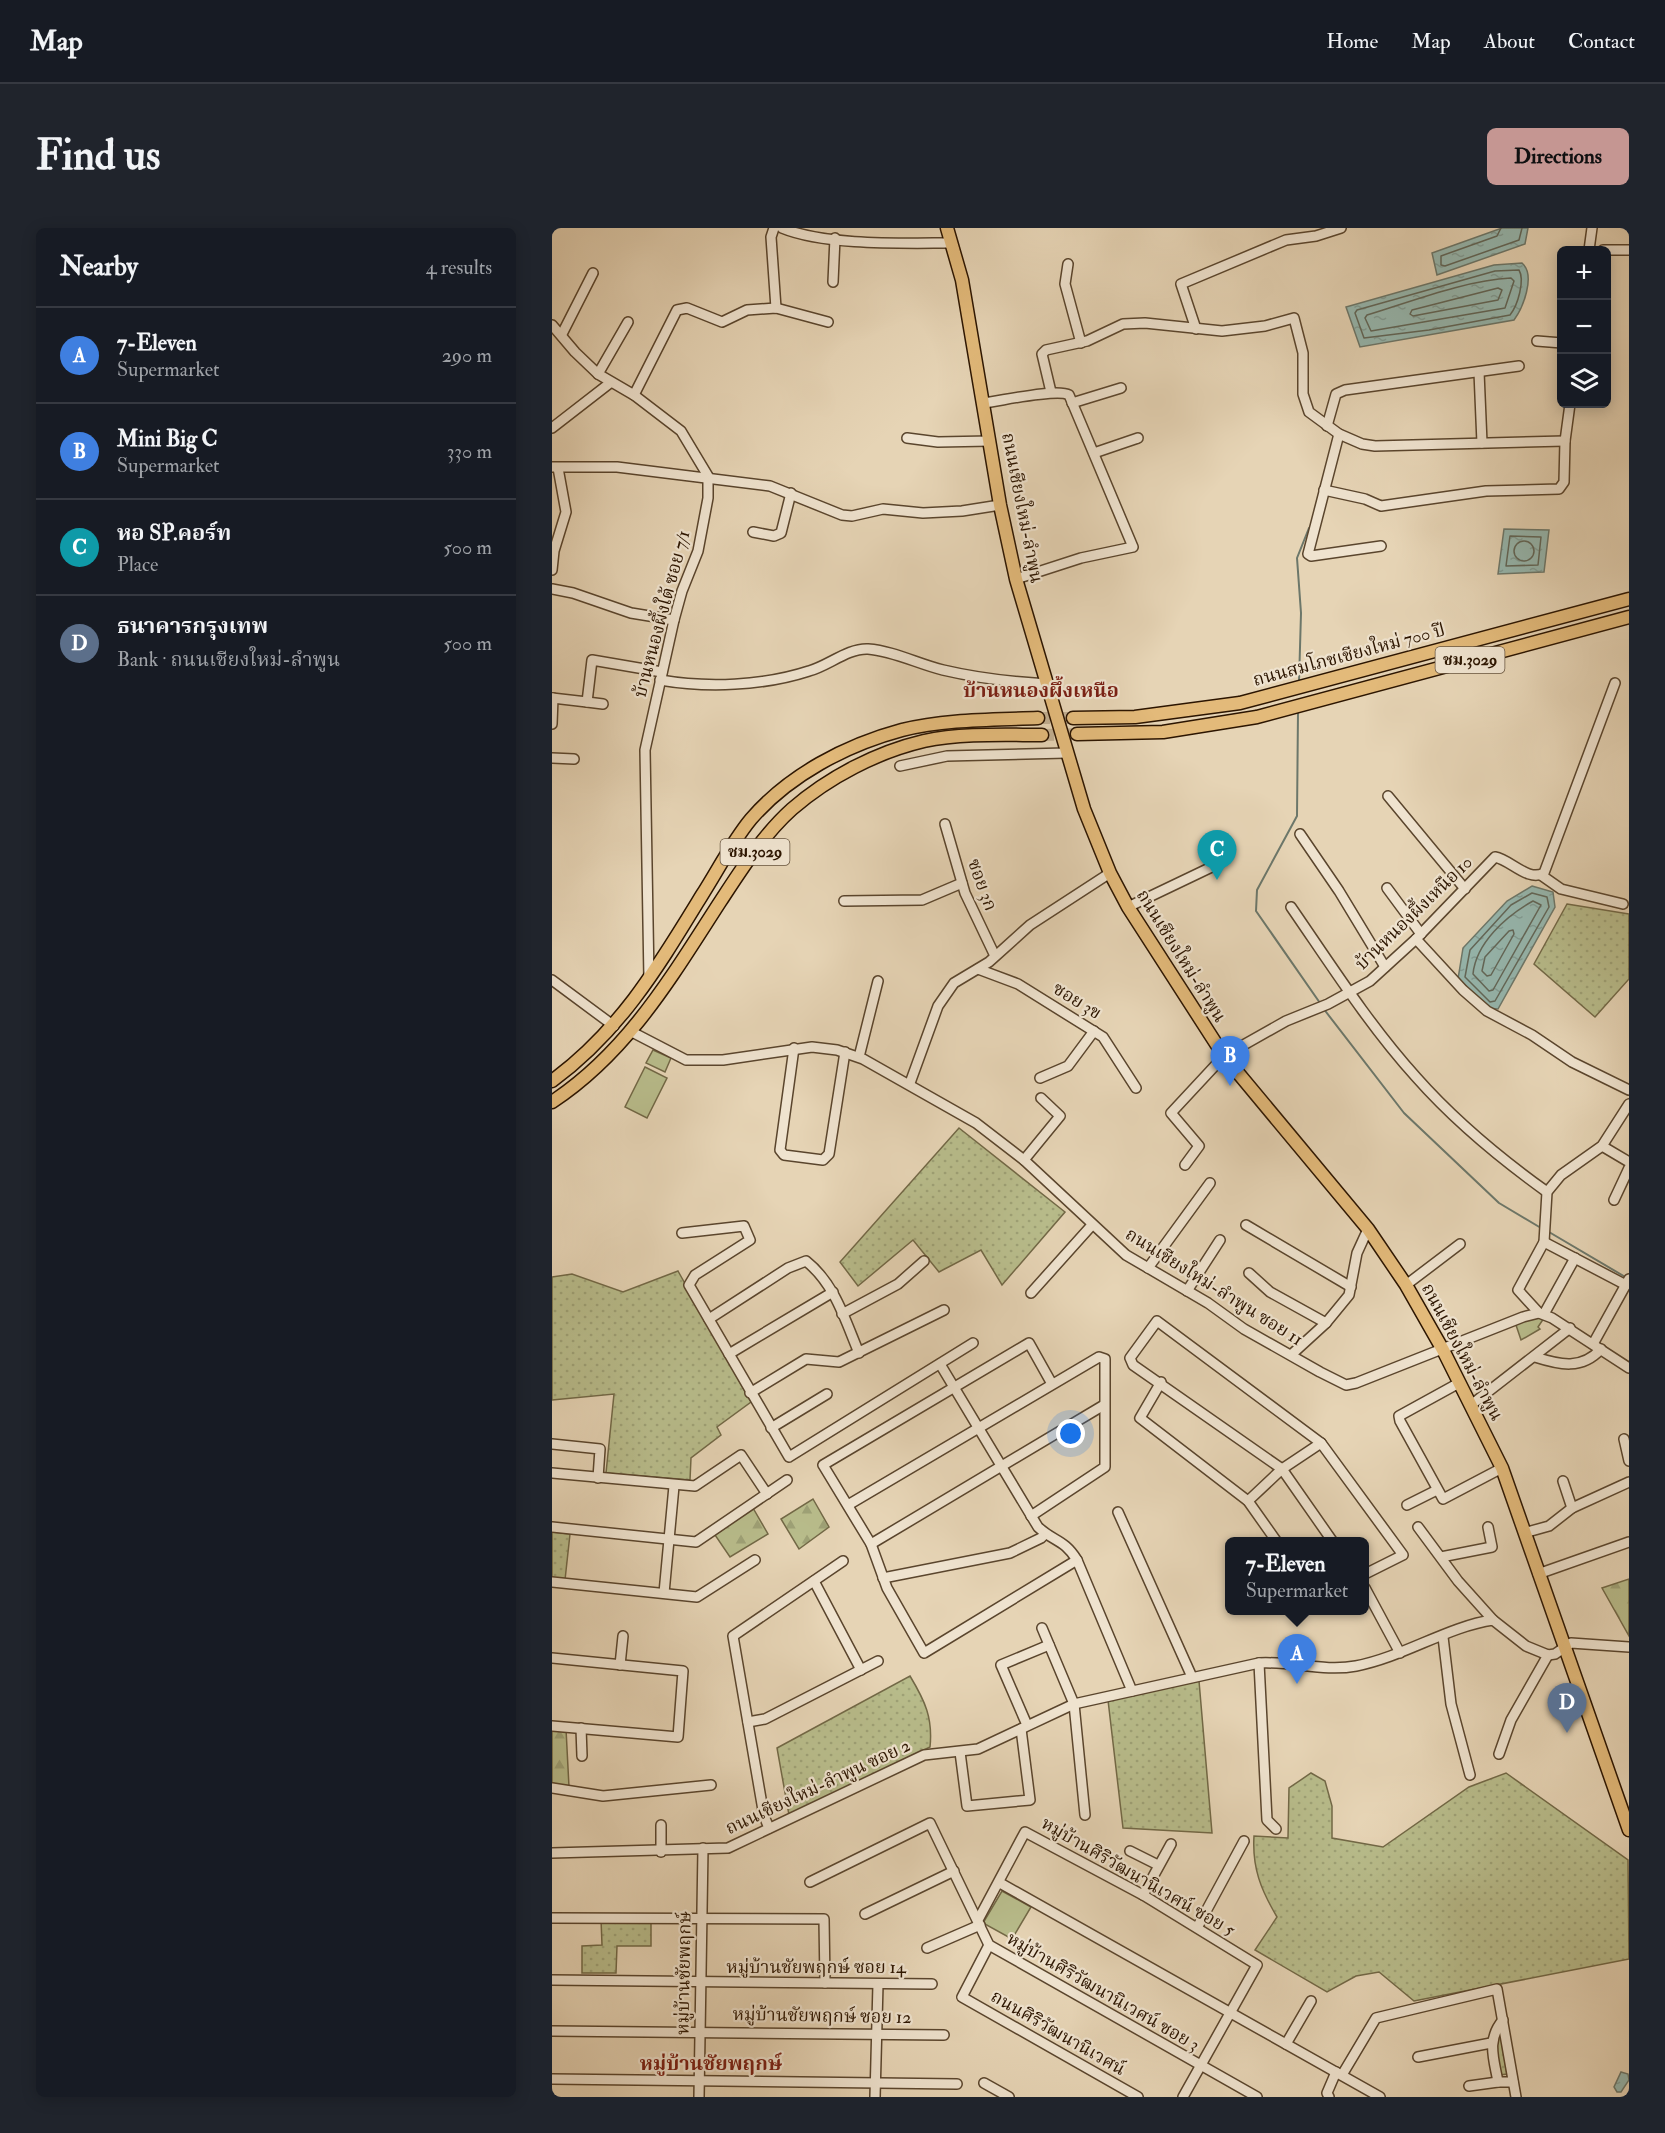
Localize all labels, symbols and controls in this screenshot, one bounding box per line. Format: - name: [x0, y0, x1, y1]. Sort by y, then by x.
- text: Map: [30, 24, 83, 59]
- text: Home: [1326, 28, 1378, 55]
- text: Map: [1411, 28, 1451, 55]
- text: About: [1484, 28, 1535, 55]
- text: Contact: [1568, 28, 1635, 55]
- button: Directions: [1487, 128, 1629, 185]
- text: Find us: [36, 130, 160, 182]
- map controls: [1557, 246, 1611, 408]
- button: +: [1557, 246, 1611, 300]
- text: Nearby: [60, 251, 138, 283]
- text: 4 results: [426, 255, 492, 280]
- button: −: [1557, 300, 1611, 354]
- text: 7-Eleven: [117, 329, 197, 357]
- text: A: [73, 343, 86, 368]
- text: 290 m: [442, 343, 492, 368]
- button: layers: [1557, 354, 1611, 408]
- text: Supermarket: [117, 357, 220, 382]
- text: Mini Big C: [117, 425, 218, 453]
- street label: ถนนเชียงใหม่-ลำพูน: [996, 431, 1049, 585]
- text: B: [73, 439, 86, 464]
- text: 330 m: [447, 439, 492, 464]
- text: Supermarket: [117, 453, 220, 478]
- text: หอ SP.คอร์ท: [117, 519, 231, 547]
- street label: บ้านหนองผึ้งใต้ ซอย 7/1: [626, 527, 695, 700]
- text: C: [72, 535, 87, 560]
- text: 500 m: [443, 535, 492, 560]
- text: Place: [117, 552, 158, 577]
- text: ธนาคารกรุงเทพ: [117, 612, 268, 640]
- street label: ถนนสมโภชเชียงใหม่ 700 ปี: [1250, 616, 1448, 692]
- text: D: [71, 631, 88, 656]
- text: 500 m: [443, 631, 492, 656]
- text: Bank · ถนนเชียงใหม่-ลำพูน: [117, 647, 340, 672]
- road number: ชม.3029: [1436, 647, 1504, 673]
- district label: บ้านหนองผึ้งเหนือ: [963, 675, 1119, 703]
- pin: C: [1198, 830, 1236, 880]
- road number: ชม.3029: [720, 839, 790, 865]
- street label: บ้านหนองผึ้งเหนือ 10: [1348, 849, 1478, 975]
- street label: ซอย 3ก: [962, 856, 1002, 914]
- street label: ถนนเชียงใหม่-ลำพูน: [1131, 885, 1232, 1027]
- street label: ซอย 3ข: [1048, 977, 1106, 1025]
- pin: B: [1210, 1036, 1250, 1086]
- street label: ถนนเชียงใหม่-ลำพูน ซอย 11: [1121, 1222, 1308, 1351]
- street label: ถนนเชียงใหม่-ลำพูน: [1416, 1279, 1509, 1425]
- your location: [1056, 1419, 1085, 1448]
- popup: [1225, 1537, 1369, 1615]
- text: 7-Eleven: [1246, 1550, 1326, 1578]
- text: Supermarket: [1246, 1578, 1348, 1603]
- pin: A: [1278, 1634, 1316, 1684]
- pin: D: [1548, 1684, 1586, 1733]
- street label: ถนนเชียงใหม่-ลำพูน ซอย 2: [721, 1733, 914, 1840]
- street label: หมู่บ้านศิริวัฒนานิเวศน์ ซอย 5: [1037, 1812, 1239, 1942]
- street label: หมู่บ้านชัยพฤกษ์: [671, 1910, 697, 2035]
- street label: หมู่บ้านศิริวัฒนานิเวศน์ ซอย 3: [1002, 1927, 1204, 2057]
- street label: หมู่บ้านชัยพฤกษ์ ซอย 14: [726, 1956, 907, 1979]
- street label: ถนนศิริวัฒนานิเวศน์: [986, 1985, 1130, 2081]
- street label: หมู่บ้านชัยพฤกษ์ ซอย 12: [732, 2003, 912, 2029]
- district label: หมู่บ้านชัยพฤกษ์: [640, 2051, 783, 2076]

